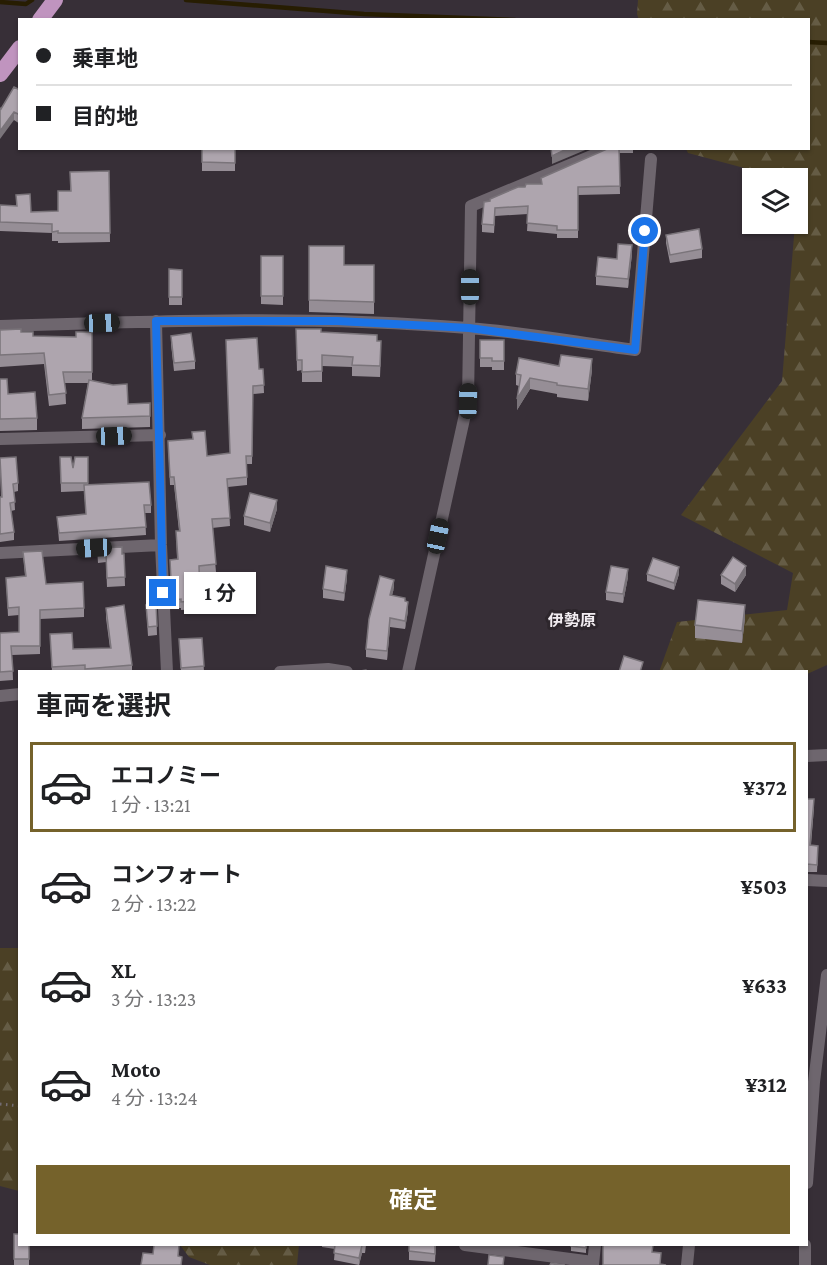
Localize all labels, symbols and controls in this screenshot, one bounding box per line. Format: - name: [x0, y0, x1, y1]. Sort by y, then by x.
- text: 乗車地: [72, 46, 138, 71]
- text: 目的地: [72, 104, 138, 129]
- map controls: [742, 168, 808, 234]
- button: layers: [742, 168, 808, 234]
- route start: [631, 217, 658, 244]
- car: [461, 269, 479, 305]
- car: [84, 313, 120, 333]
- car: [459, 383, 477, 419]
- car: [96, 426, 132, 446]
- car: [425, 517, 451, 555]
- car: [76, 538, 112, 558]
- callout: 1 分: [184, 572, 256, 614]
- route end: [149, 579, 176, 606]
- text: 1 分: [204, 582, 236, 604]
- district label: 伊勢原: [547, 612, 596, 629]
- text: 車両を選択: [36, 691, 171, 721]
- icon: car: [39, 760, 93, 814]
- text: エコノミー: [111, 763, 221, 788]
- text: ¥372: [743, 775, 787, 800]
- text: 1 分 · 13:21: [111, 794, 191, 816]
- icon: car: [39, 859, 93, 913]
- text: コンフォート: [111, 862, 242, 887]
- text: ¥503: [740, 874, 787, 899]
- text: 2 分 · 13:22: [111, 893, 196, 915]
- icon: car: [39, 958, 93, 1012]
- text: XL: [111, 958, 136, 983]
- text: ¥633: [742, 973, 787, 998]
- text: 3 分 · 13:23: [111, 988, 196, 1010]
- icon: car: [39, 1057, 93, 1111]
- text: Moto: [111, 1057, 161, 1082]
- text: ¥312: [745, 1072, 787, 1097]
- text: 4 分 · 13:24: [111, 1087, 198, 1109]
- button: 確定: [36, 1165, 790, 1234]

